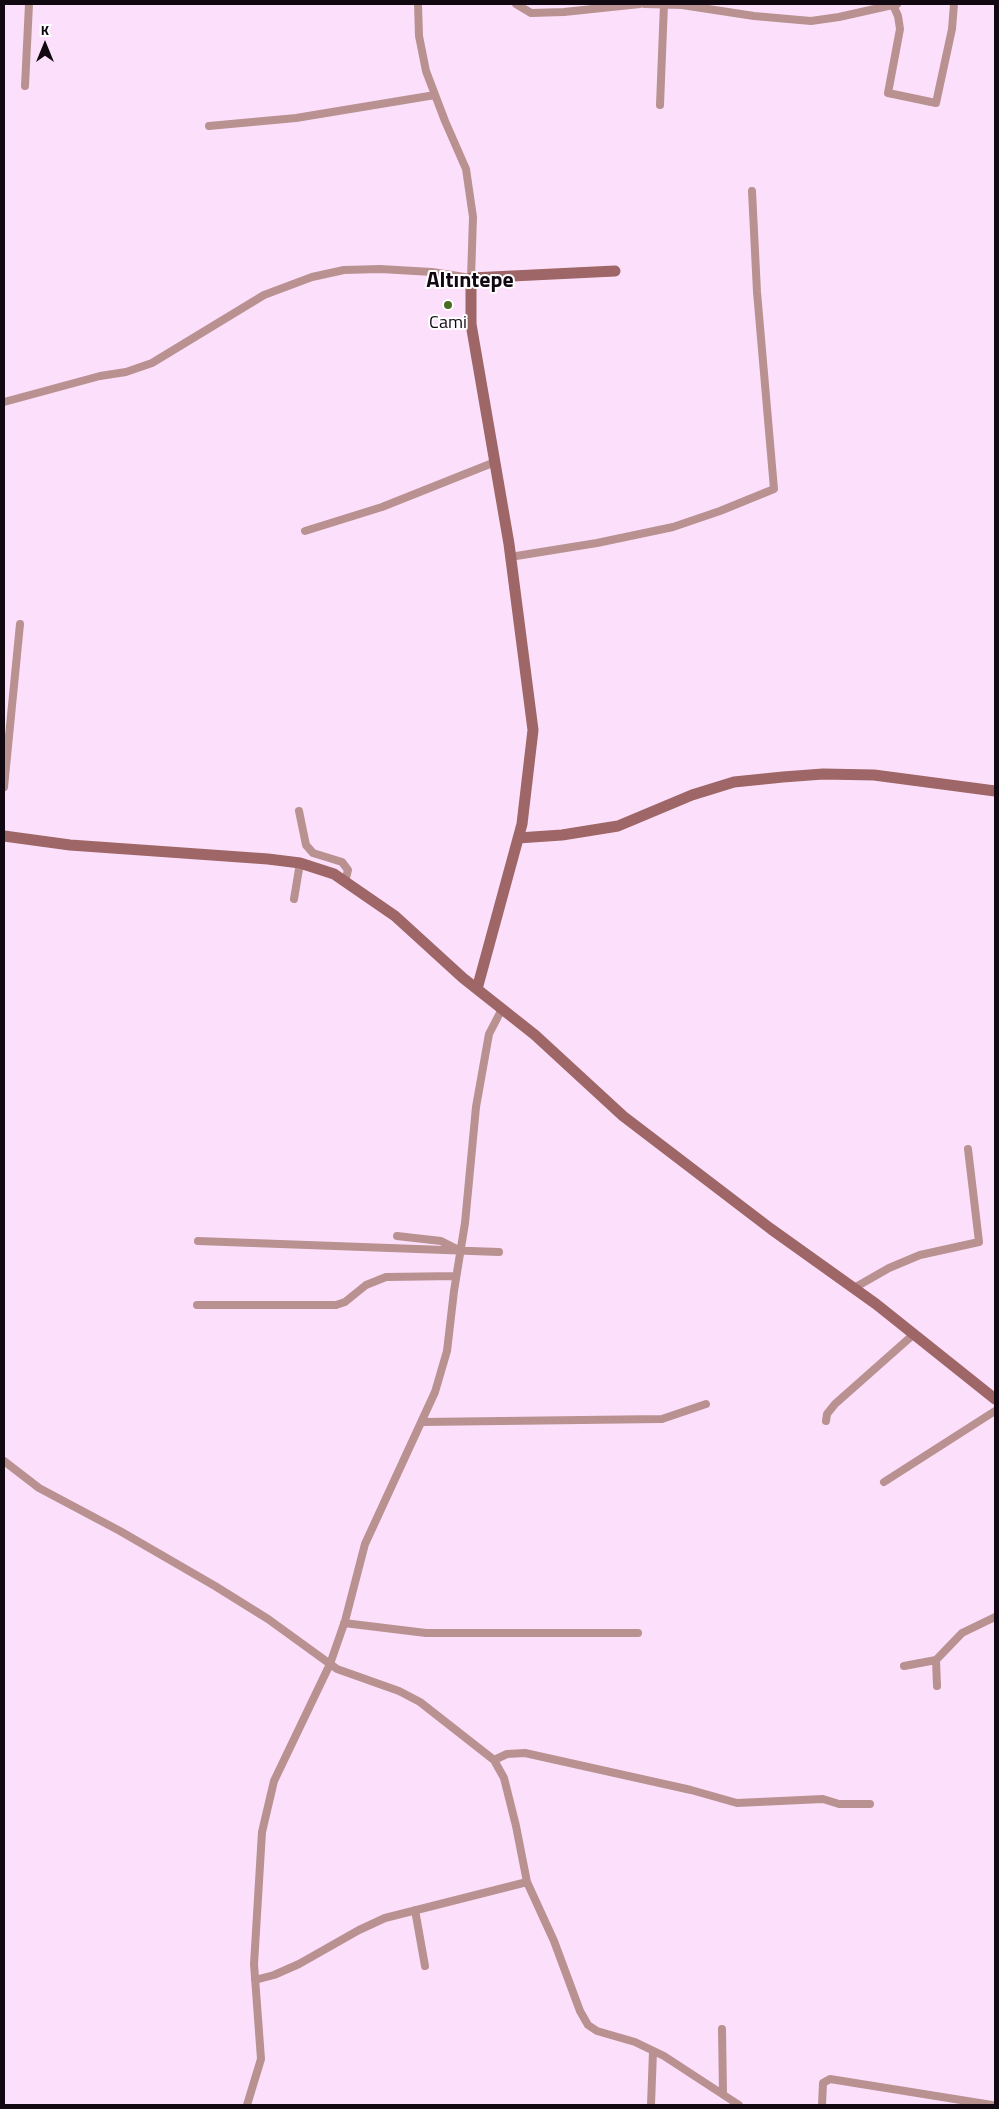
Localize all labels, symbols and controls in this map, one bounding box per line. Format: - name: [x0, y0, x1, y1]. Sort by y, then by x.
- text: K: [41, 19, 49, 40]
- north arrow: [20, 20, 70, 70]
- district label: Altıntepe: [426, 269, 514, 295]
- marker: Cami: [442, 299, 454, 311]
- place label: Cami: [429, 313, 467, 335]

